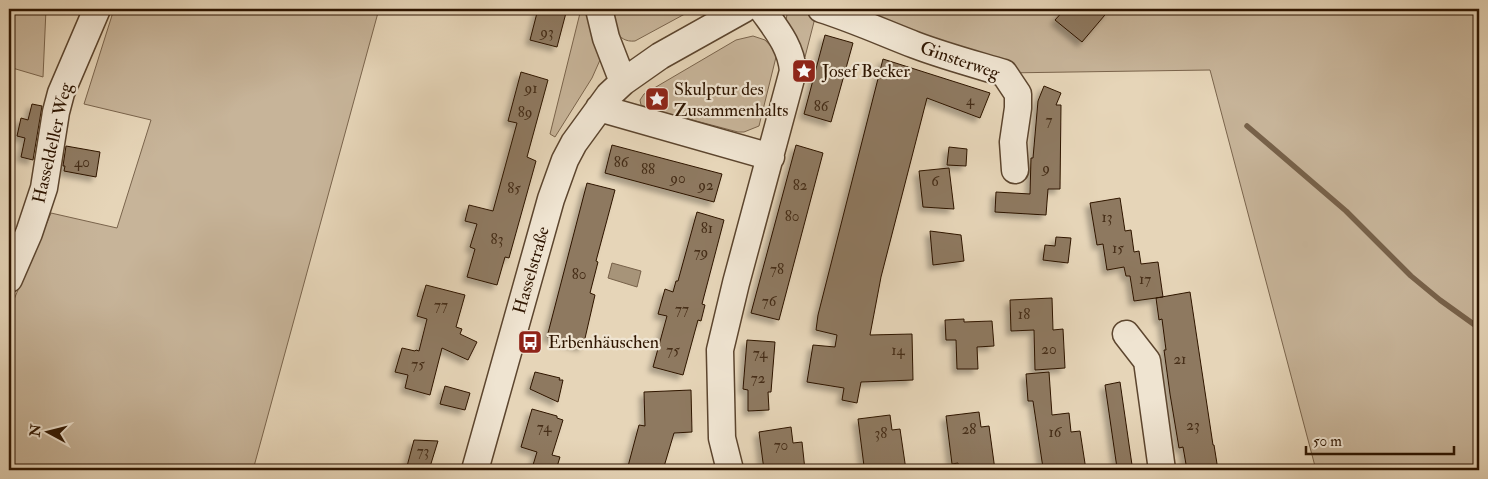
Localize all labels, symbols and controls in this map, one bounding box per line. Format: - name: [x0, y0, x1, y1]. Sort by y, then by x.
- house number: 93: [539, 23, 554, 42]
- street label: Ginsterweg: [917, 36, 1004, 85]
- place icon: Josef Becker: [791, 58, 817, 84]
- place label: Josef Becker: [821, 60, 910, 83]
- place label: Skulptur des Zusammenhalts: [674, 78, 788, 122]
- street label: Hasseldeller Weg: [27, 79, 78, 206]
- house number: 91: [524, 79, 538, 98]
- place icon: Skulptur des Zusammenhalts: [644, 86, 670, 112]
- house number: 4: [966, 91, 975, 110]
- house number: 86: [814, 97, 830, 116]
- house number: 89: [518, 103, 532, 122]
- house number: 7: [1046, 111, 1053, 130]
- house number: 40: [74, 153, 90, 172]
- house number: 86: [614, 153, 630, 172]
- house number: 9: [1041, 159, 1050, 178]
- house number: 88: [641, 160, 655, 179]
- house number: 90: [669, 169, 686, 188]
- house number: 6: [931, 172, 940, 191]
- house number: 92: [697, 176, 714, 195]
- house number: 82: [793, 176, 808, 195]
- house number: 85: [507, 179, 521, 198]
- house number: 80: [785, 207, 799, 226]
- house number: 13: [1101, 208, 1113, 227]
- house number: 81: [701, 219, 713, 238]
- street label: Hasselstraße: [508, 223, 555, 317]
- house number: 83: [491, 230, 503, 249]
- house number: 15: [1112, 239, 1124, 258]
- house number: 79: [694, 243, 708, 262]
- house number: 78: [770, 260, 784, 279]
- house number: 80: [572, 265, 586, 284]
- house number: 17: [1139, 270, 1151, 289]
- house number: 76: [762, 292, 778, 311]
- house number: 77: [434, 296, 448, 315]
- house number: 77: [675, 300, 689, 319]
- house number: 18: [1018, 305, 1030, 324]
- bus stop icon: Erbenhäuschen: [517, 329, 543, 355]
- place label: Erbenhäuschen: [548, 331, 659, 354]
- house number: 20: [1041, 340, 1057, 359]
- house number: 75: [666, 341, 680, 360]
- house number: 14: [891, 341, 906, 360]
- house number: 74: [753, 344, 768, 363]
- house number: 21: [1174, 350, 1186, 369]
- house number: 75: [411, 355, 425, 374]
- house number: 72: [751, 369, 766, 388]
- north arrow: [22, 406, 72, 456]
- house number: 23: [1186, 416, 1200, 435]
- house number: 74: [537, 418, 552, 437]
- house number: 28: [962, 420, 976, 439]
- text: N: [26, 423, 45, 439]
- house number: 16: [1049, 423, 1063, 442]
- house number: 38: [875, 424, 887, 443]
- scale bar: [1306, 424, 1453, 456]
- text: 50 m: [1313, 432, 1342, 451]
- house number: 70: [774, 436, 788, 455]
- house number: 73: [417, 442, 429, 461]

